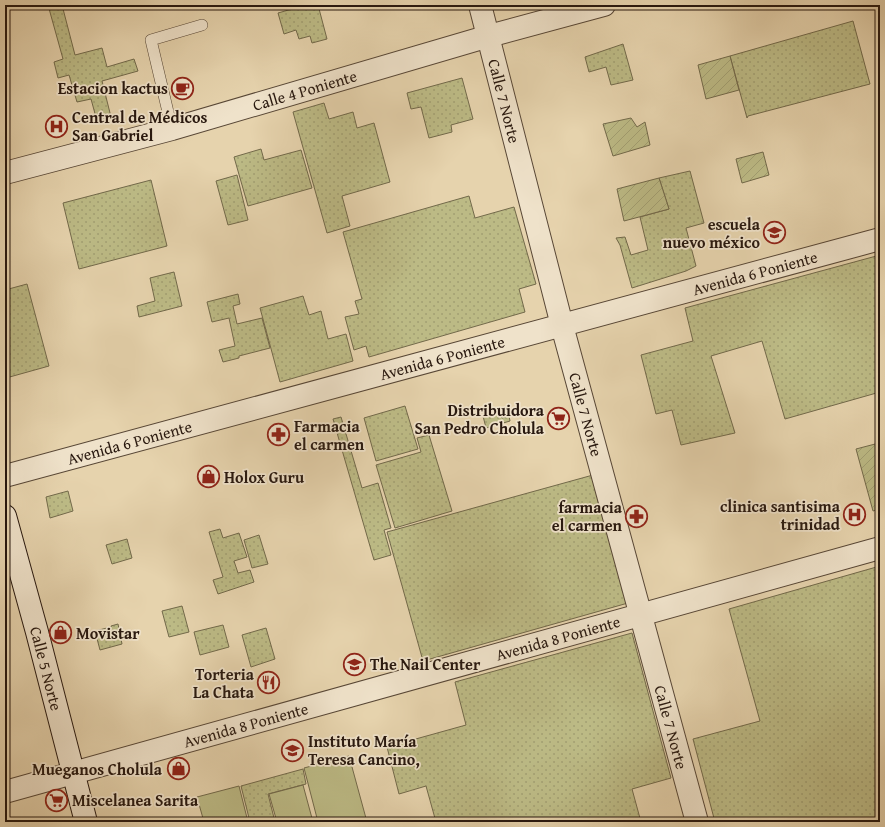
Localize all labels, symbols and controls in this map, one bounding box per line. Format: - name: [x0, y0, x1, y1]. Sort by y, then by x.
- street label: Calle 7 Norte: [482, 56, 527, 146]
- street label: Calle 4 Poniente: [250, 63, 360, 117]
- cafe icon: Estacion kactus: [170, 75, 196, 101]
- place label: Estacion kactus: [58, 76, 168, 100]
- place label: Central de Médicos San Gabriel: [72, 105, 208, 147]
- hospital icon: Central de Médicos San Gabriel: [43, 113, 69, 139]
- place label: escuela nuevo méxico: [663, 212, 761, 254]
- school or university icon: escuela nuevo méxico: [762, 220, 788, 246]
- street label: Avenida 6 Poniente: [690, 245, 820, 301]
- street label: Avenida 6 Poniente: [377, 329, 507, 386]
- street label: Calle 7 Norte: [563, 370, 609, 459]
- place label: Distribuidora San Pedro Cholula: [415, 398, 545, 440]
- supermarket icon: Distribuidora San Pedro Cholula: [546, 406, 572, 432]
- street label: Avenida 6 Poniente: [64, 414, 195, 471]
- place label: Farmacia el carmen: [294, 414, 365, 456]
- pharmacy icon: Farmacia el carmen: [266, 422, 292, 448]
- shop icon: Holox Guru: [196, 464, 222, 490]
- place label: Holox Guru: [224, 465, 305, 489]
- place label: clinica santisima trinidad: [720, 494, 841, 536]
- place label: farmacia el carmen: [552, 495, 623, 537]
- hospital icon: clinica santisima trinidad: [842, 502, 868, 528]
- pharmacy icon: farmacia el carmen: [624, 503, 650, 529]
- street label: Avenida 8 Poniente: [493, 609, 623, 667]
- shop icon: Movistar: [48, 620, 74, 646]
- place label: Movistar: [76, 621, 140, 645]
- street label: Calle 5 Norte: [24, 624, 69, 713]
- school or university icon: The Nail Center: [342, 651, 368, 677]
- place label: The Nail Center: [370, 652, 481, 676]
- place label: Torteria La Chata: [193, 662, 255, 704]
- restaurant icon: Torteria La Chata: [256, 670, 282, 696]
- street label: Calle 7 Norte: [648, 682, 694, 772]
- street label: Avenida 8 Poniente: [181, 696, 311, 754]
- place label: Instituto María Teresa Cancino,: [308, 729, 420, 771]
- school or university icon: Instituto María Teresa Cancino,: [280, 737, 306, 763]
- shop icon: Mueganos Cholula: [165, 756, 191, 782]
- place label: Mueganos Cholula: [32, 757, 163, 781]
- supermarket icon: Miscelanea Sarita: [43, 787, 69, 813]
- place label: Miscelanea Sarita: [72, 788, 199, 812]

